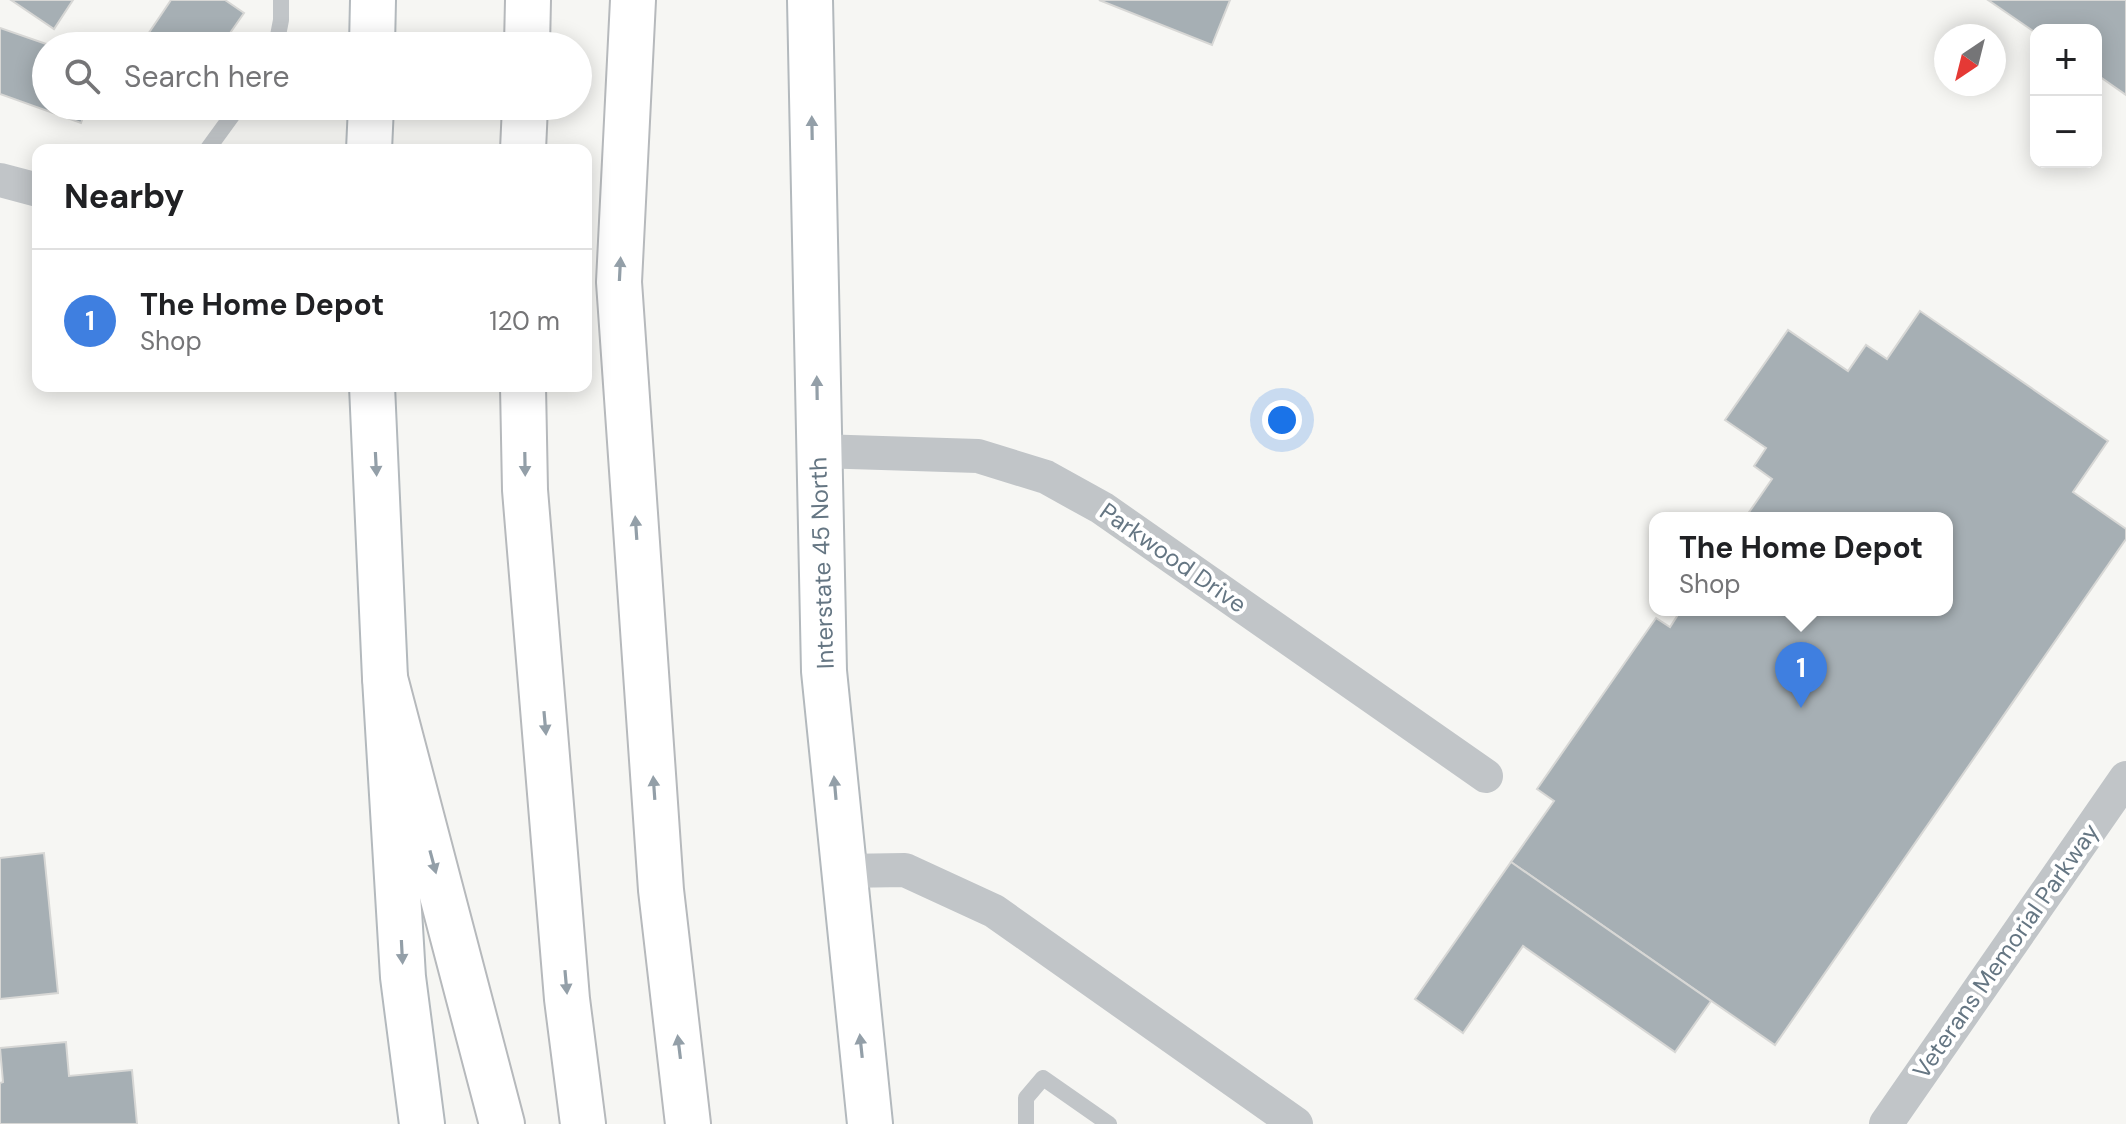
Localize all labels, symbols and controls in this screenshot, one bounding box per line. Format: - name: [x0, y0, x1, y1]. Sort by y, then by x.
- north arrow: [1934, 24, 2006, 96]
- map controls: [2030, 24, 2102, 168]
- button: +: [2030, 24, 2102, 96]
- search box: [32, 32, 592, 120]
- icon: search: [60, 54, 104, 98]
- text: Search here: [124, 57, 290, 96]
- button: −: [2030, 96, 2102, 168]
- one-way arrow: [806, 115, 819, 140]
- text: Nearby: [64, 174, 184, 219]
- one-way arrow: [613, 256, 626, 281]
- text: The Home Depot: [140, 285, 384, 324]
- text: 1: [85, 304, 95, 338]
- text: 120 m: [489, 304, 560, 338]
- text: Shop: [140, 324, 202, 358]
- one-way arrow: [811, 375, 823, 400]
- your location: [1262, 400, 1302, 440]
- one-way arrow: [370, 452, 383, 477]
- one-way arrow: [518, 452, 531, 477]
- street label: Interstate 45 North: [802, 456, 841, 670]
- street label: Parkwood Drive: [1094, 496, 1253, 620]
- popup: [1649, 512, 1953, 616]
- one-way arrow: [629, 515, 642, 540]
- text: The Home Depot: [1679, 528, 1923, 567]
- text: Shop: [1679, 567, 1741, 601]
- pin: 1: [1775, 642, 1827, 708]
- one-way arrow: [538, 711, 551, 736]
- one-way arrow: [647, 775, 660, 800]
- one-way arrow: [828, 775, 841, 800]
- street label: Veterans Memorial Parkway: [1905, 817, 2106, 1084]
- one-way arrow: [428, 850, 440, 875]
- one-way arrow: [396, 940, 409, 965]
- one-way arrow: [560, 970, 573, 995]
- one-way arrow: [673, 1034, 686, 1059]
- one-way arrow: [855, 1034, 868, 1059]

